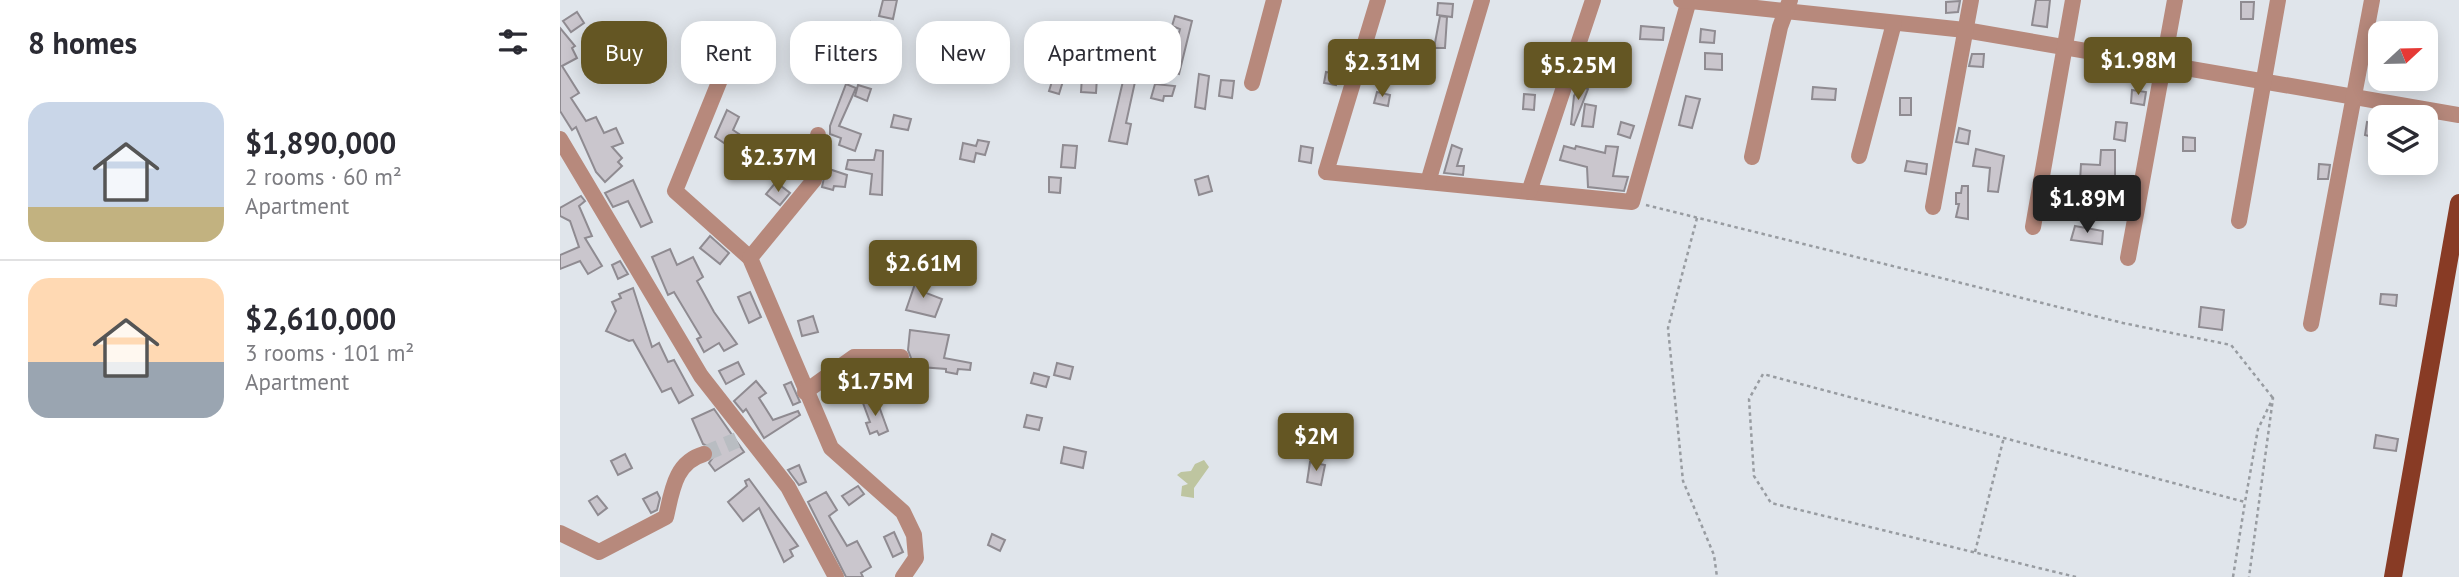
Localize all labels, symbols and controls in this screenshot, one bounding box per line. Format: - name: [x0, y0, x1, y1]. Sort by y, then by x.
- chip: Buy: [581, 21, 667, 84]
- chip: Rent: [681, 21, 776, 84]
- chip: Filters: [790, 21, 902, 84]
- chip: New: [916, 21, 1010, 84]
- chip: Apartment: [1024, 21, 1181, 84]
- north arrow: [2368, 21, 2438, 91]
- map controls: [2368, 21, 2438, 175]
- text: 8 homes: [28, 23, 137, 62]
- icon: filters: [494, 23, 532, 61]
- pin: $1.98M: [2081, 38, 2195, 97]
- pin: $2.31M: [1325, 40, 1439, 99]
- pin: $5.25M: [1521, 42, 1635, 102]
- text: $1.98M: [2100, 45, 2176, 74]
- text: $2.31M: [1344, 47, 1420, 76]
- text: $5.25M: [1540, 50, 1616, 79]
- button: layers: [2368, 105, 2438, 175]
- text: $1,890,000: [245, 123, 396, 162]
- icon: home: [84, 130, 168, 214]
- pin: $2.37M: [721, 134, 835, 194]
- text: $2.37M: [740, 142, 816, 171]
- text: 2 rooms · 60 m²: [245, 162, 402, 191]
- pin: $1.89M: [2030, 176, 2144, 235]
- text: $1.89M: [2049, 183, 2125, 212]
- text: Apartment: [245, 191, 349, 220]
- pin: $2.61M: [866, 240, 980, 300]
- text: $2.61M: [885, 248, 961, 277]
- text: $2,610,000: [245, 299, 396, 338]
- icon: home: [84, 306, 168, 390]
- text: 3 rooms · 101 m²: [245, 338, 414, 367]
- pin: $1.75M: [818, 358, 932, 418]
- text: $1.75M: [837, 366, 913, 395]
- text: Apartment: [245, 367, 349, 396]
- pin: $2M: [1282, 414, 1350, 473]
- text: $2M: [1294, 421, 1338, 450]

